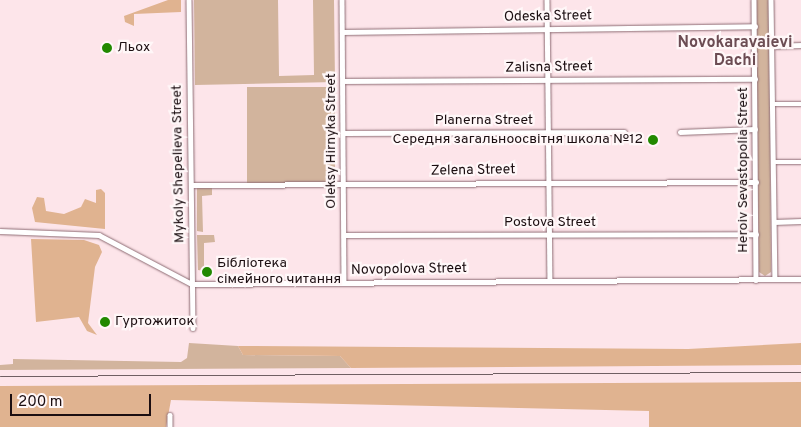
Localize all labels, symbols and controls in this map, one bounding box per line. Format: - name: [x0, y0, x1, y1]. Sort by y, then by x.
- street label: Odeska Street: [504, 8, 592, 26]
- district label: Novokaravaievi Dachi: [677, 33, 793, 71]
- place label: Льох: [117, 40, 150, 56]
- marker: Льох: [101, 42, 113, 54]
- street label: Zalisna Street: [505, 59, 593, 77]
- street label: Oleksy Hirnyka Street: [324, 73, 340, 209]
- street label: Mykoly Shepelieva Street: [169, 85, 189, 243]
- street label: Heroiv Sevastopolia Street: [736, 87, 752, 253]
- street label: Planerna Street: [435, 113, 533, 129]
- place label: Середня загальноосвітня школа №12: [393, 132, 643, 148]
- marker: Середня загальноосвітня школа №12: [647, 134, 659, 146]
- street label: Zelena Street: [430, 162, 516, 180]
- street label: Postova Street: [504, 215, 596, 231]
- place label: Бібліотека сімейного читання: [217, 256, 341, 288]
- street label: Novopolova Street: [351, 261, 467, 279]
- marker: Бібліотека сімейного читання: [201, 266, 213, 278]
- place label: Гуртожиток: [115, 314, 194, 330]
- marker: Гуртожиток: [99, 316, 111, 328]
- scale bar: [12, 384, 154, 416]
- text: 200 m: [18, 393, 63, 412]

